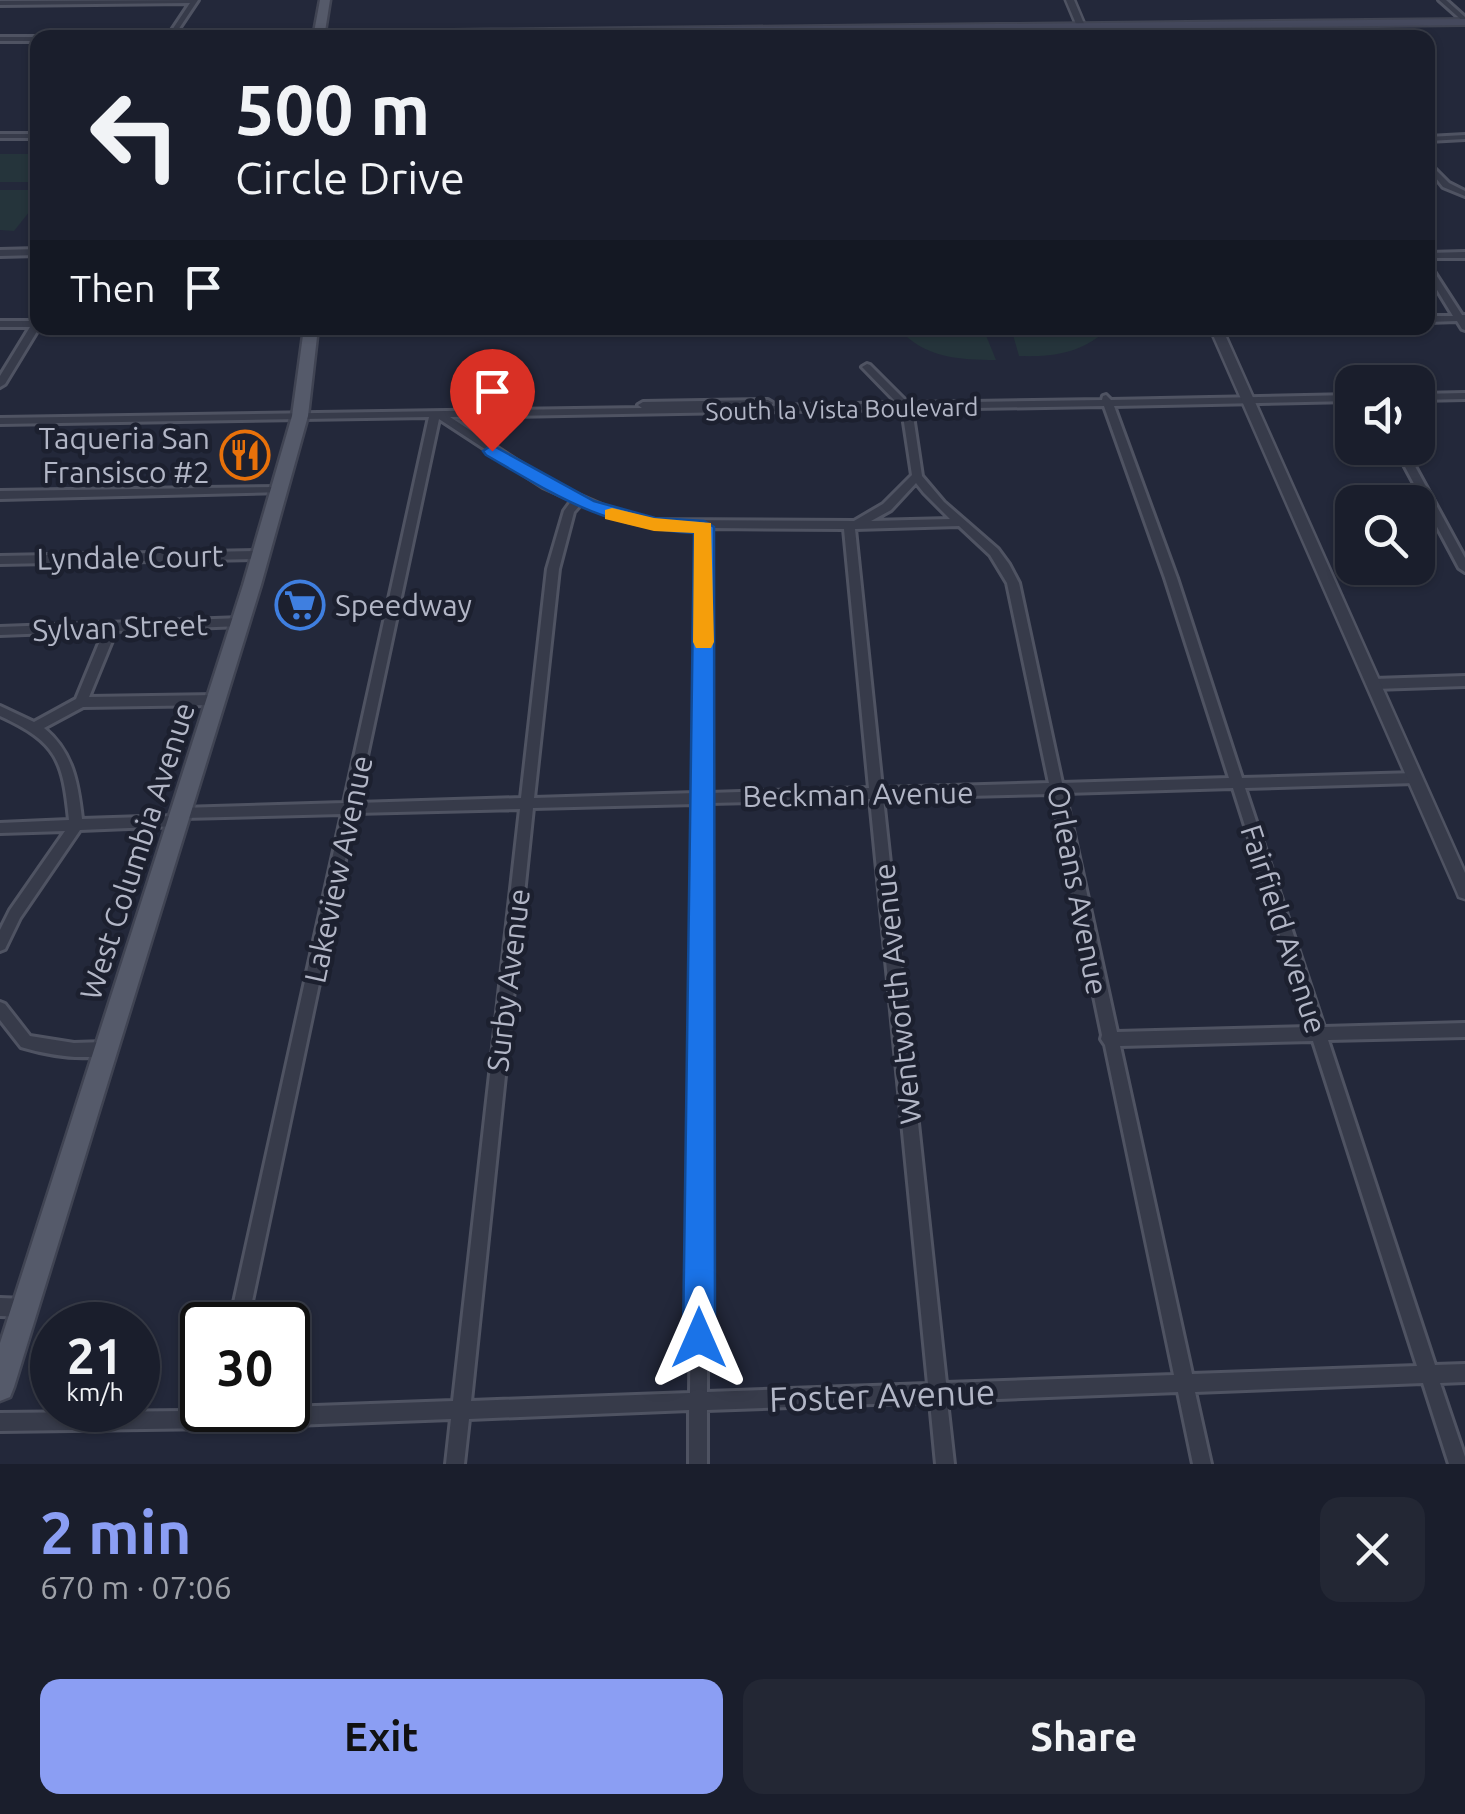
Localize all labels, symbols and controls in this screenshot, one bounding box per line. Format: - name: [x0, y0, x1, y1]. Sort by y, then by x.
- icon: left: [70, 70, 200, 200]
- text: 500 m: [235, 70, 430, 148]
- text: Circle Drive: [235, 152, 465, 203]
- icon: arrive: [176, 260, 231, 315]
- text: Then: [70, 267, 156, 309]
- pin: [450, 349, 535, 452]
- icon: arrive: [465, 364, 520, 419]
- map controls: [1335, 365, 1435, 585]
- button: sound: [1335, 365, 1435, 465]
- street label: South la Vista Boulevard: [705, 393, 979, 425]
- place label: Taqueria San Fransisco #2: [39, 421, 210, 489]
- restaurant icon: Taqueria San Fransisco #2: [219, 429, 271, 481]
- button: search: [1335, 485, 1435, 585]
- street label: Lyndale Court: [36, 538, 224, 576]
- supermarket icon: Speedway: [274, 579, 326, 631]
- place label: Speedway: [335, 588, 472, 622]
- street label: Sylvan Street: [32, 607, 208, 647]
- street label: West Columbia Avenue: [73, 698, 201, 1004]
- street label: Lakeview Avenue: [297, 752, 379, 986]
- street label: Beckman Avenue: [742, 775, 974, 813]
- street label: Orleans Avenue: [1041, 782, 1115, 998]
- street label: Fairfield Avenue: [1234, 820, 1334, 1038]
- street label: Wentworth Avenue: [866, 862, 928, 1126]
- street label: Surby Avenue: [480, 887, 536, 1073]
- position arrow: [647, 1286, 751, 1390]
- speed limit sign: 30: [180, 1302, 310, 1432]
- text: 21: [67, 1327, 123, 1383]
- street label: Foster Avenue: [768, 1371, 996, 1419]
- text: km/h: [66, 1378, 124, 1406]
- button: close: [1320, 1497, 1425, 1602]
- text: 2 min: [40, 1498, 192, 1565]
- text: 670 m · 07:06: [40, 1569, 232, 1605]
- button: Exit: [40, 1679, 723, 1794]
- button: Share: [743, 1679, 1425, 1794]

